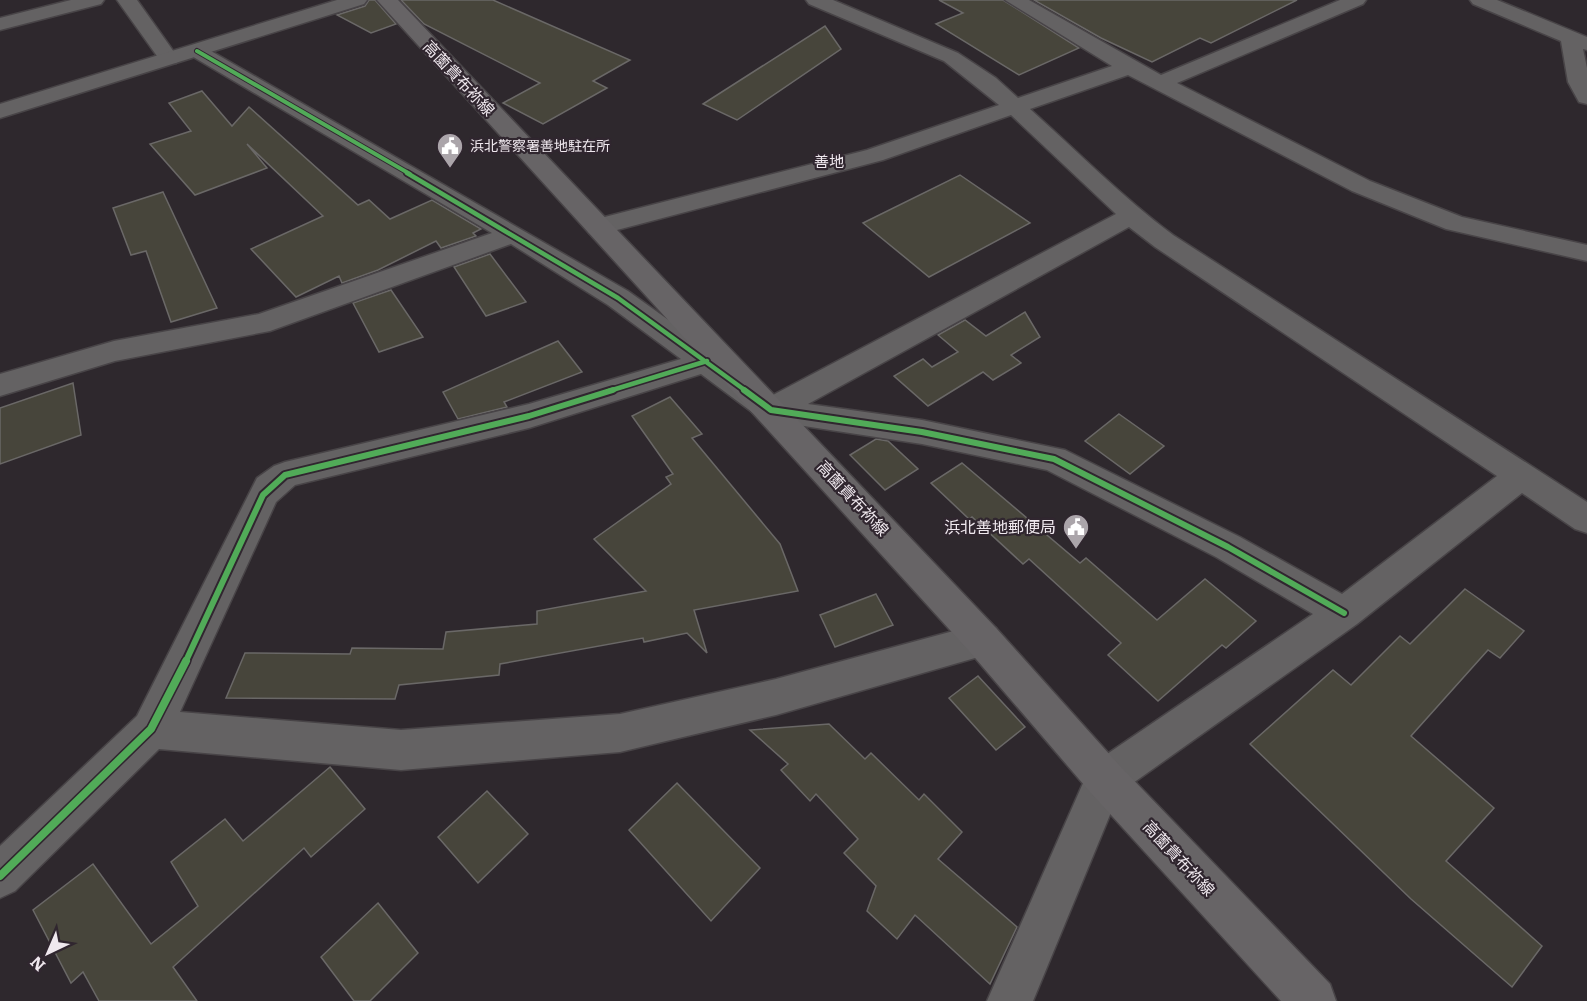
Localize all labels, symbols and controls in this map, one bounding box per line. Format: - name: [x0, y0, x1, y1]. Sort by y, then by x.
- street label: 高薗貴布祢線: [418, 34, 501, 121]
- public building icon: 浜北警察署善地駐在所: [435, 131, 465, 169]
- place label: 浜北警察署善地駐在所: [470, 135, 610, 155]
- district label: 善地: [814, 149, 844, 172]
- street label: 高薗貴布祢線: [812, 454, 895, 541]
- public building icon: 浜北善地郵便局: [1061, 512, 1091, 550]
- place label: 浜北善地郵便局: [944, 514, 1056, 538]
- street label: 高薗貴布祢線: [1138, 814, 1221, 901]
- north arrow: [18, 923, 78, 983]
- text: N: [24, 951, 50, 978]

